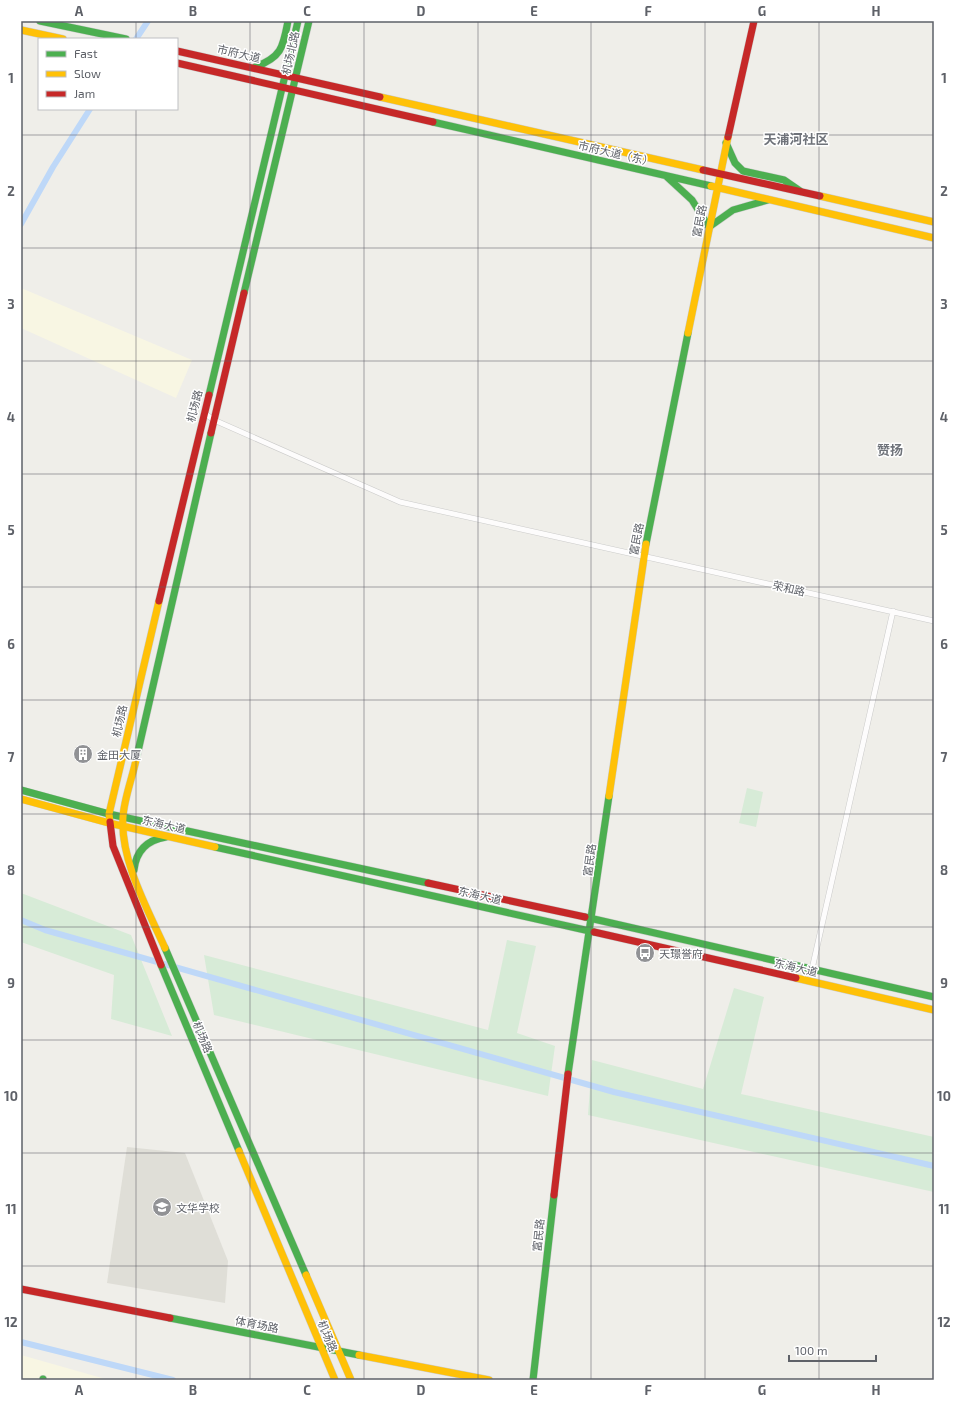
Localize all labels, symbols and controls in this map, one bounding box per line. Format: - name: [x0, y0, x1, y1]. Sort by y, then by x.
- text: A: [75, 3, 84, 19]
- text: B: [189, 3, 197, 19]
- text: C: [303, 3, 311, 19]
- text: D: [417, 3, 426, 19]
- text: E: [530, 3, 538, 19]
- text: F: [644, 3, 652, 19]
- text: G: [758, 3, 766, 19]
- text: H: [872, 3, 881, 19]
- street label: 机场北路: [279, 30, 301, 76]
- legend: [38, 38, 178, 110]
- street label: 市府大道: [216, 42, 262, 64]
- text: Fast: [74, 46, 98, 60]
- text: Slow: [74, 66, 101, 80]
- text: 1: [8, 70, 14, 86]
- text: 1: [941, 70, 947, 86]
- text: Jam: [74, 86, 95, 100]
- district label: 天浦河社区: [763, 131, 829, 147]
- street label: 市府大道（东）: [577, 138, 655, 168]
- text: 2: [7, 183, 15, 199]
- text: 2: [940, 183, 948, 199]
- street label: 富民路: [689, 204, 709, 238]
- text: 3: [7, 296, 15, 312]
- text: 3: [940, 296, 948, 312]
- street label: 机场路: [184, 388, 204, 424]
- text: 4: [7, 409, 15, 425]
- text: 4: [940, 409, 948, 425]
- district label: 赞扬: [877, 442, 903, 458]
- text: 5: [7, 522, 15, 538]
- street label: 富民路: [626, 522, 646, 556]
- text: 5: [940, 522, 948, 538]
- street label: 荣和路: [771, 578, 807, 598]
- text: 6: [7, 636, 15, 652]
- text: 6: [940, 636, 948, 652]
- street label: 机场路: [109, 703, 129, 739]
- building icon: 金田大厦: [72, 743, 94, 765]
- place label: 金田大厦: [97, 748, 141, 761]
- text: 7: [8, 749, 15, 765]
- text: 7: [941, 749, 948, 765]
- street label: 东海大道: [141, 813, 187, 835]
- street label: 富民路: [580, 843, 598, 877]
- text: 8: [7, 862, 15, 878]
- text: 8: [940, 862, 948, 878]
- street label: 东海大道: [457, 884, 503, 906]
- bus stop icon: 天璟誉府: [634, 942, 656, 964]
- place label: 天璟誉府: [659, 947, 703, 960]
- street label: 东海大道: [773, 956, 819, 978]
- text: 9: [7, 975, 15, 991]
- text: 9: [940, 975, 948, 991]
- street label: 机场路: [191, 1019, 215, 1055]
- text: 10: [4, 1088, 18, 1104]
- text: 10: [937, 1088, 951, 1104]
- school or university icon: 文华学校: [151, 1196, 173, 1218]
- text: 11: [5, 1201, 17, 1217]
- place label: 文华学校: [176, 1201, 220, 1214]
- text: 11: [938, 1201, 950, 1217]
- street label: 富民路: [530, 1218, 546, 1252]
- street label: 体育场路: [234, 1313, 280, 1335]
- text: 12: [4, 1314, 18, 1330]
- text: 12: [937, 1314, 951, 1330]
- street label: 机场路: [316, 1318, 340, 1354]
- scale bar: [789, 1337, 876, 1363]
- text: 100 m: [795, 1343, 827, 1357]
- text: A: [75, 1382, 84, 1398]
- text: B: [189, 1382, 197, 1398]
- text: C: [303, 1382, 311, 1398]
- text: D: [417, 1382, 426, 1398]
- text: E: [530, 1382, 538, 1398]
- text: F: [644, 1382, 652, 1398]
- text: G: [758, 1382, 766, 1398]
- text: H: [872, 1382, 881, 1398]

